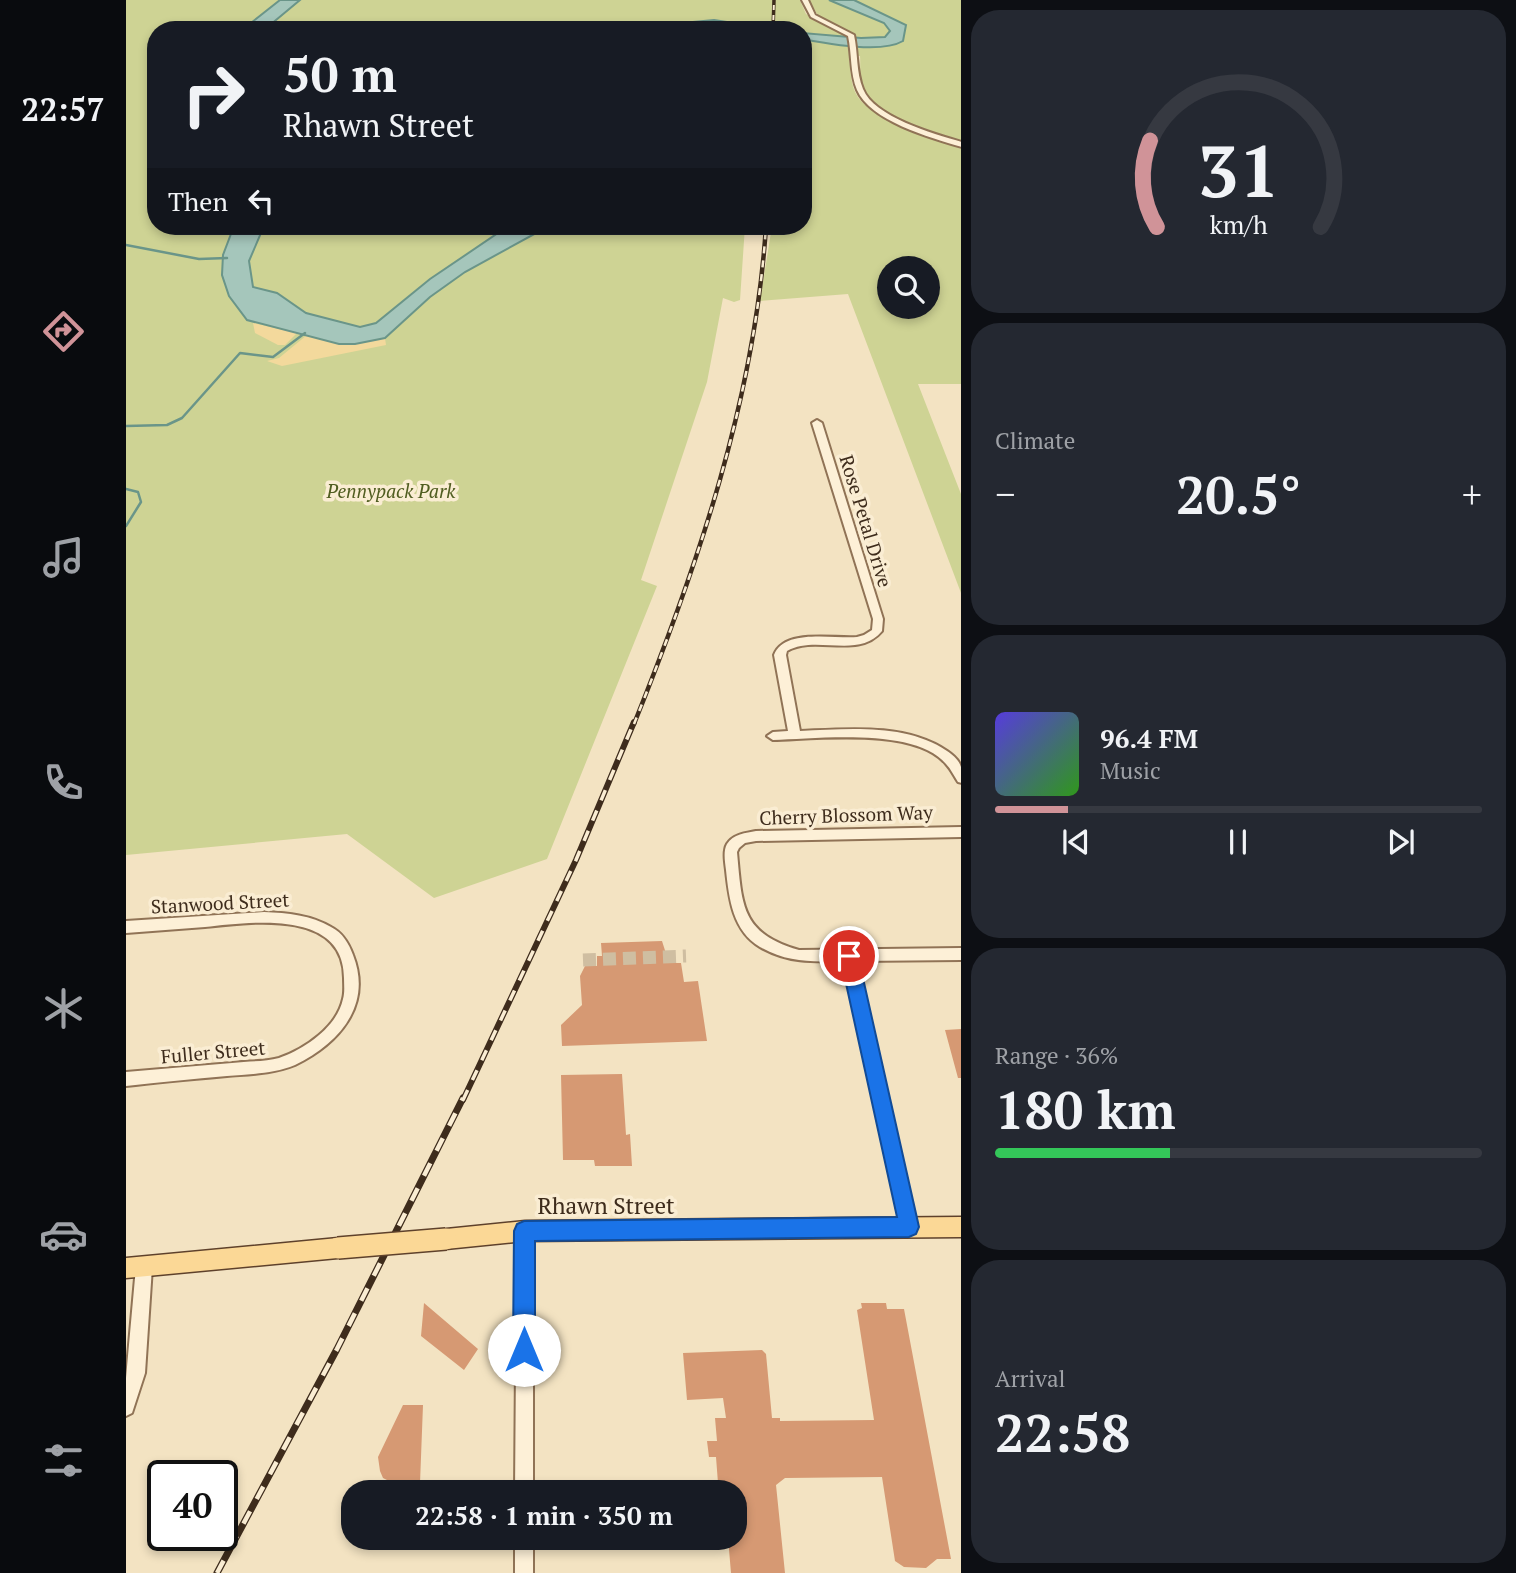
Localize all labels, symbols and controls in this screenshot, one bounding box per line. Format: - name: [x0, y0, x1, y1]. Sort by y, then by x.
- text: 50 m: [283, 41, 397, 106]
- icon: right: [168, 49, 259, 140]
- text: 22:57: [21, 88, 105, 130]
- text: Rhawn Street: [283, 104, 474, 146]
- text: 31: [1197, 122, 1280, 219]
- icon: left: [242, 182, 280, 220]
- text: Then: [168, 184, 228, 218]
- text: km/h: [1210, 208, 1268, 241]
- map controls: [877, 256, 940, 319]
- button: search: [877, 256, 940, 319]
- icon: directions: [39, 307, 88, 356]
- text: Climate: [995, 425, 1075, 456]
- street label: Rose Petal Drive: [834, 452, 898, 590]
- text: 20.5°: [1176, 460, 1301, 529]
- text: −: [995, 469, 1015, 519]
- text: +: [1462, 469, 1482, 519]
- park label: Pennypack Park: [326, 478, 456, 503]
- icon: music: [39, 533, 88, 582]
- text: 96.4 FM: [1100, 721, 1198, 755]
- text: Music: [1100, 755, 1161, 786]
- icon: phone: [39, 758, 88, 807]
- street label: Cherry Blossom Way: [759, 799, 934, 830]
- icon: previous: [1057, 823, 1095, 861]
- icon: pause: [1219, 823, 1257, 861]
- icon: next: [1382, 823, 1420, 861]
- street label: Stanwood Street: [150, 886, 290, 919]
- pin: [819, 926, 879, 986]
- icon: arrive: [830, 937, 868, 975]
- icon: climate: [39, 984, 88, 1033]
- street label: Fuller Street: [160, 1034, 266, 1069]
- text: Range · 36%: [995, 1040, 1118, 1071]
- text: 180 km: [995, 1075, 1176, 1144]
- street label: Rhawn Street: [537, 1190, 675, 1221]
- icon: car: [39, 1210, 88, 1259]
- position arrow: [487, 1313, 561, 1387]
- text: Arrival: [995, 1363, 1066, 1394]
- text: 22:58: [995, 1398, 1130, 1467]
- icon: filters: [39, 1436, 88, 1485]
- speed limit sign: 40: [147, 1460, 238, 1551]
- text: 22:58 · 1 min · 350 m: [415, 1498, 673, 1532]

